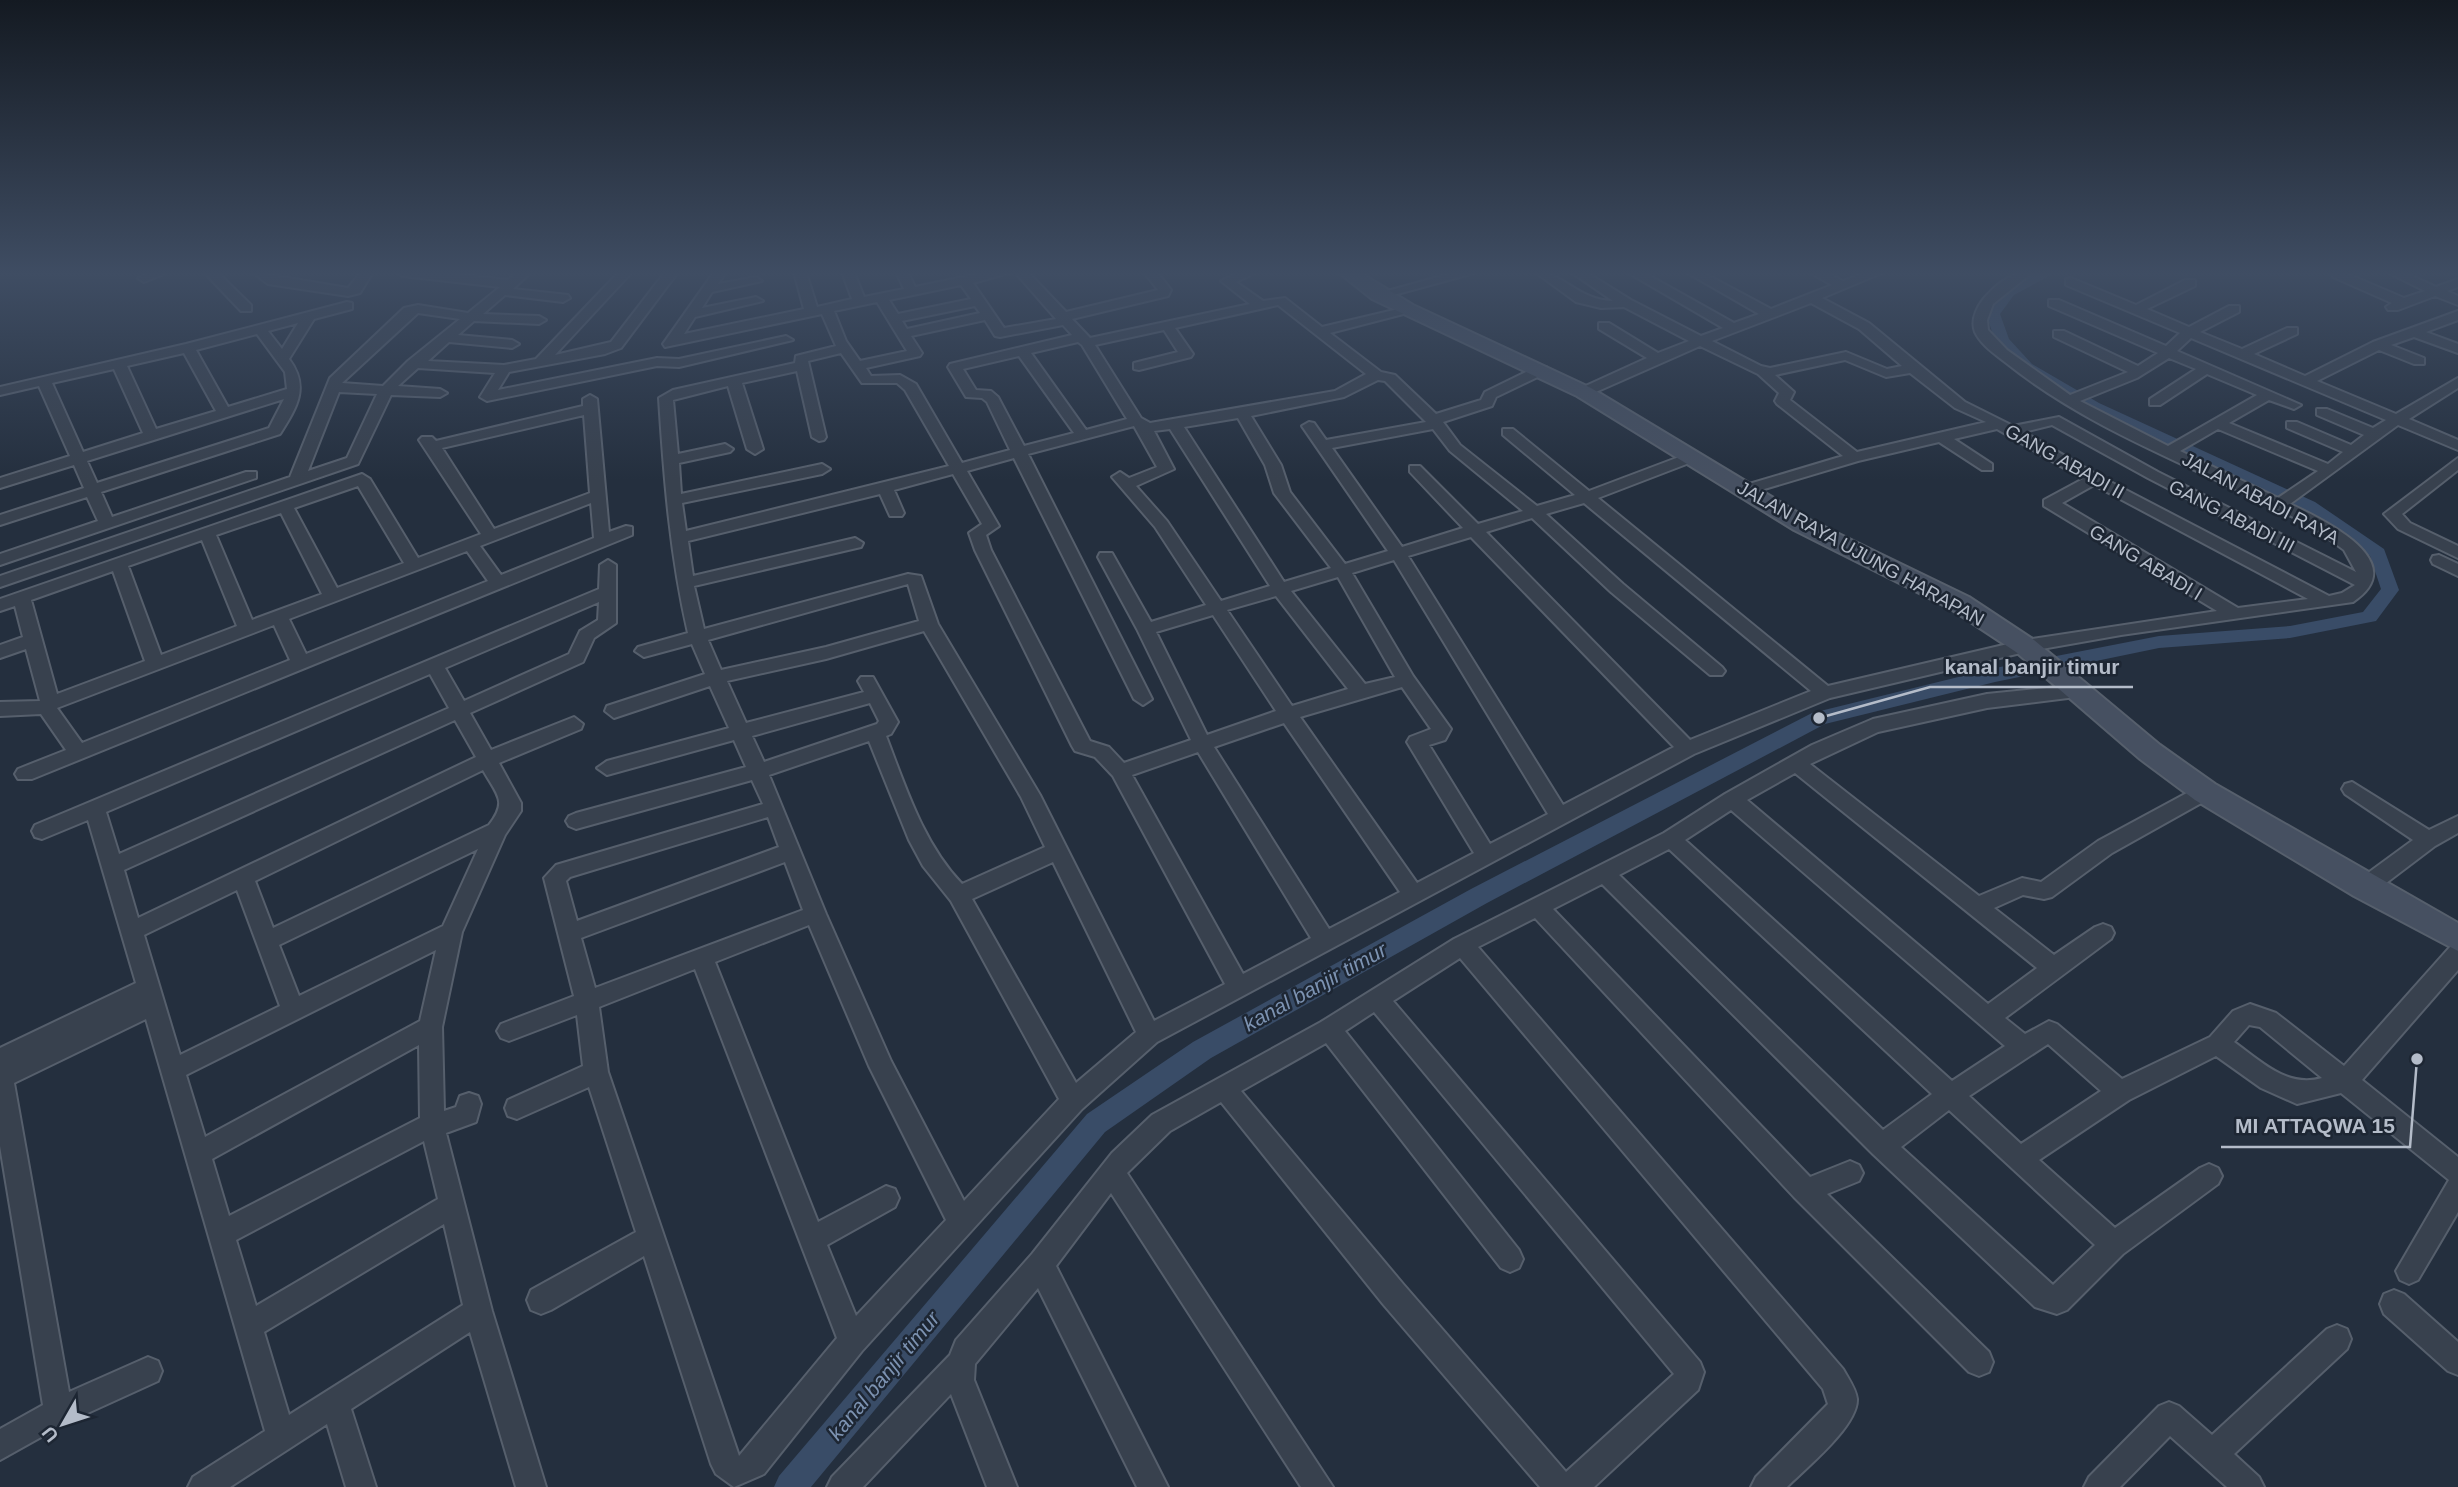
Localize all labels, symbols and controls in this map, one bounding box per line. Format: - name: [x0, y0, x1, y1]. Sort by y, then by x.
- street label: GANG ABADI II: [2001, 420, 2128, 503]
- street label: JALAN ABADI RAYA: [2179, 448, 2343, 549]
- street label: GANG ABADI III: [2165, 476, 2298, 557]
- street label: JALAN RAYA UJUNG HARAPAN: [1734, 477, 1988, 630]
- street label: GANG ABADI I: [2086, 521, 2206, 604]
- callout: kanal banjir timur: [1930, 645, 2133, 687]
- text: kanal banjir timur: [1944, 655, 2120, 678]
- water label: kanal banjir timur: [1239, 937, 1391, 1035]
- callout: MI ATTAQWA 15: [2221, 1105, 2410, 1147]
- text: MI ATTAQWA 15: [2235, 1114, 2395, 1137]
- water label: kanal banjir timur: [823, 1306, 944, 1444]
- north arrow: [28, 1389, 98, 1459]
- text: U: [38, 1422, 63, 1446]

